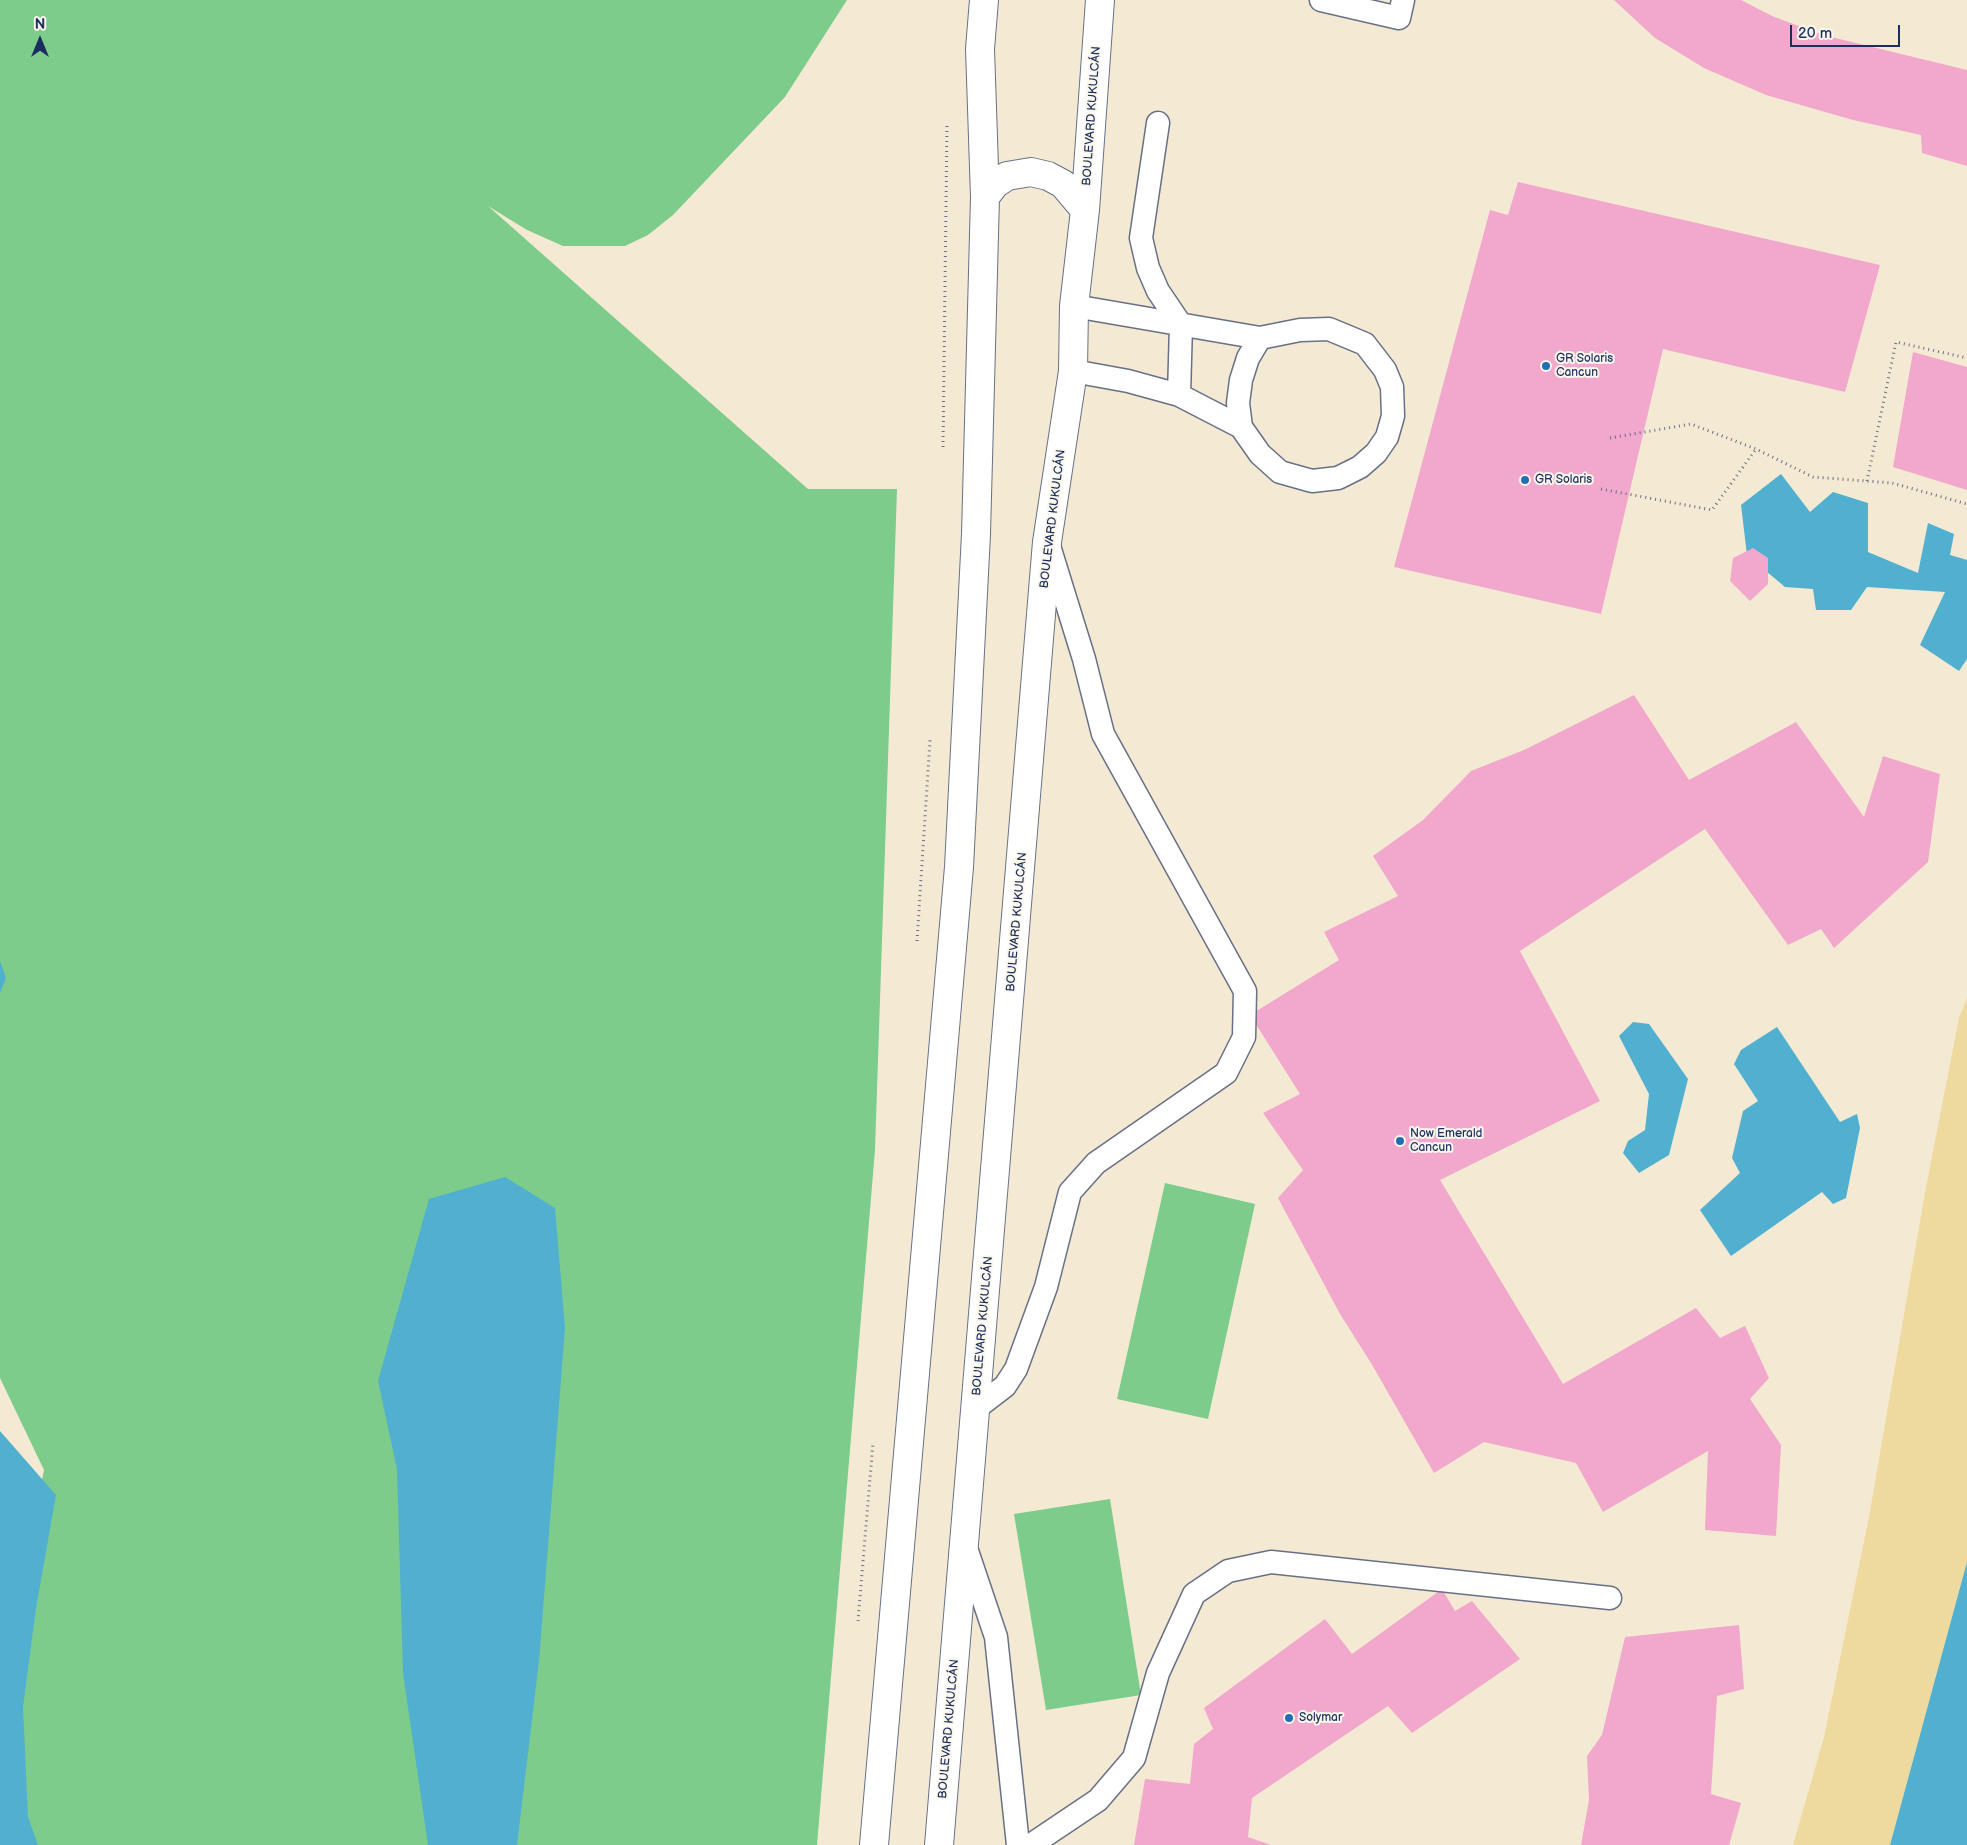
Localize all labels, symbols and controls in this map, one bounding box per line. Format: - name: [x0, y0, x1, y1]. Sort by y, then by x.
- north arrow: [15, 15, 65, 65]
- scale bar: [1792, 15, 1902, 47]
- text: N: [35, 16, 45, 33]
- text: 20 m: [1798, 24, 1832, 43]
- street label: BOULEVARD KUKULCÁN: [1080, 46, 1104, 186]
- place label: GR Solaris Cancun: [1556, 352, 1613, 380]
- marker: GR Solaris Cancun: [1540, 360, 1552, 372]
- street label: BOULEVARD KUKULCÁN: [1037, 449, 1069, 589]
- place label: GR Solaris: [1535, 473, 1592, 487]
- marker: GR Solaris: [1519, 474, 1531, 486]
- street label: BOULEVARD KUKULCÁN: [1004, 852, 1030, 992]
- place label: Now Emerald Cancun: [1410, 1127, 1482, 1155]
- marker: Now Emerald Cancun: [1394, 1135, 1406, 1147]
- street label: BOULEVARD KUKULCÁN: [970, 1256, 996, 1396]
- street label: BOULEVARD KUKULCÁN: [936, 1659, 962, 1799]
- place label: Solymar: [1299, 1711, 1342, 1725]
- marker: Solymar: [1283, 1712, 1295, 1724]

